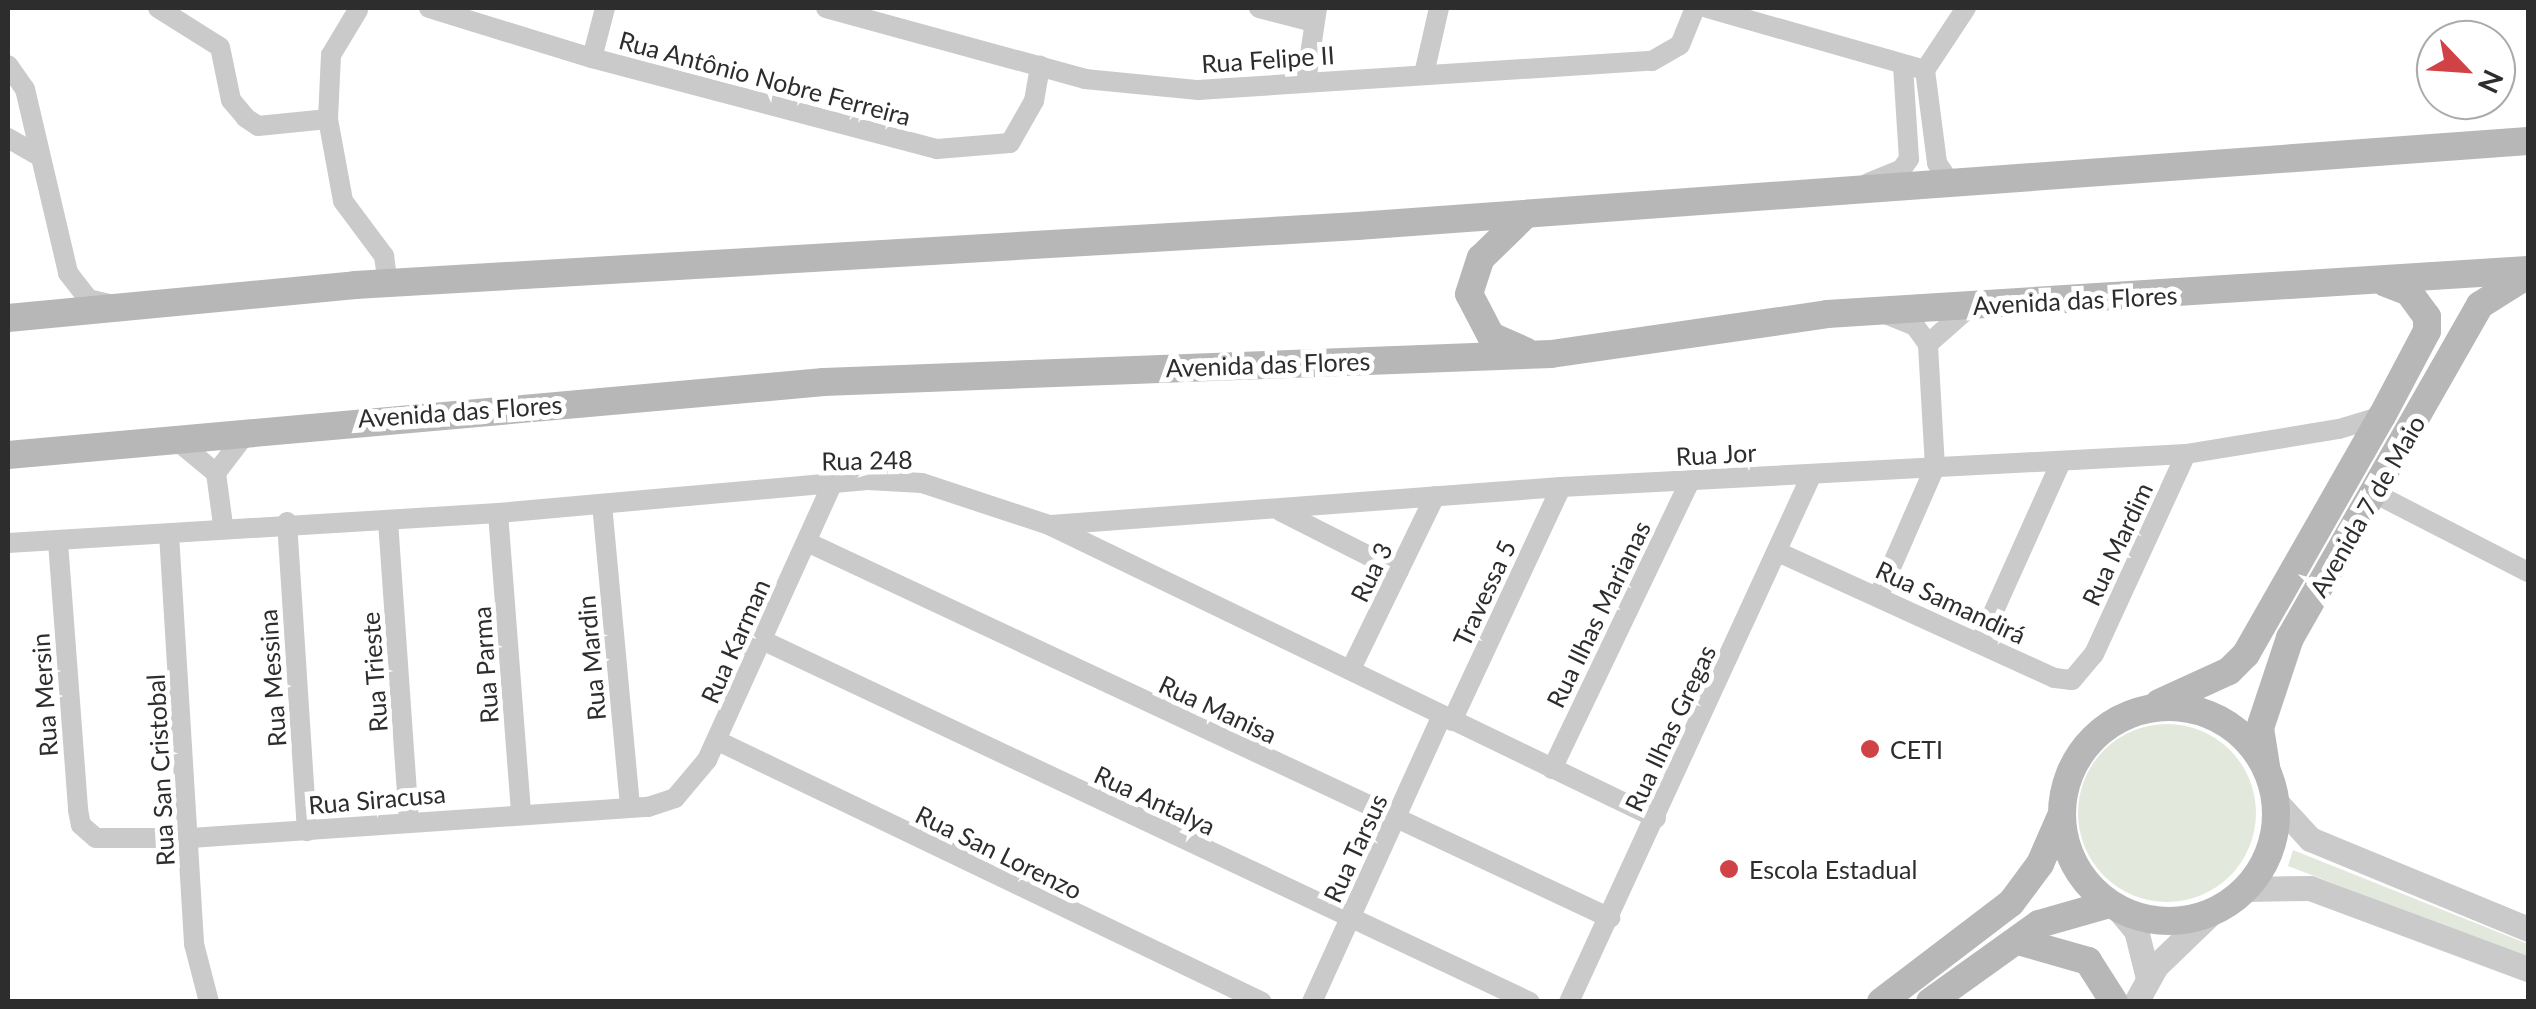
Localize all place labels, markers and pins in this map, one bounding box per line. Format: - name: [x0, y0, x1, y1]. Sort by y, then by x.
- place label: CETI: [1890, 734, 1943, 764]
- marker: CETI: [1859, 738, 1881, 760]
- place label: Escola Estadual: [1749, 854, 1917, 884]
- marker: Escola Estadual: [1718, 858, 1740, 880]

